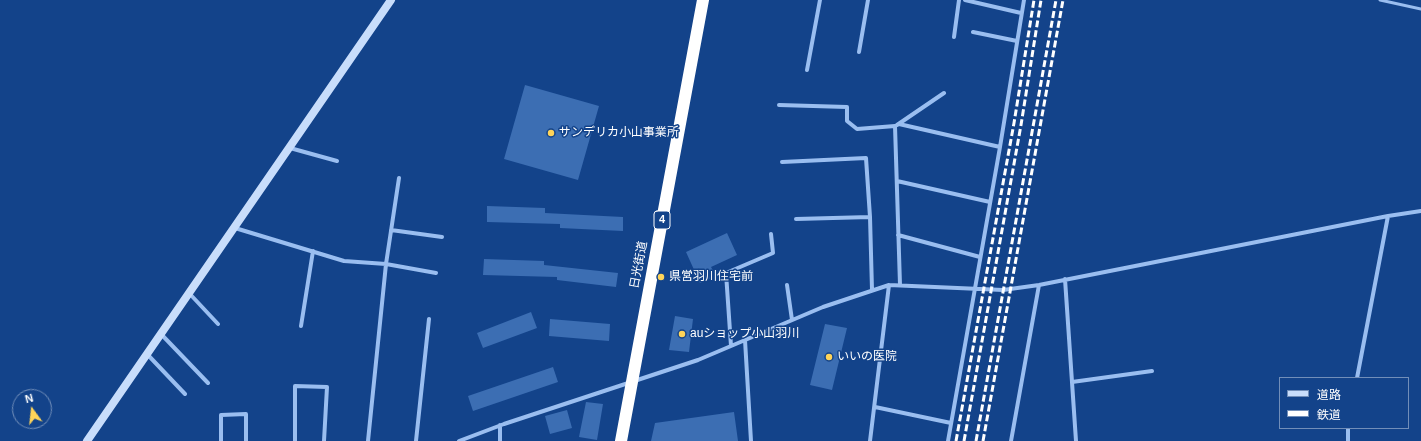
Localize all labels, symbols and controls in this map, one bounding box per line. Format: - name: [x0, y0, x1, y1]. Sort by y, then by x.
- place label: サンデリカ小山事業所: [559, 126, 679, 140]
- marker: サンデリカ小山事業所: [546, 128, 556, 138]
- road number: 4: [654, 211, 670, 229]
- street label: 日光街道: [627, 240, 651, 290]
- place label: 県営羽川住宅前: [669, 270, 753, 284]
- marker: 県営羽川住宅前: [656, 272, 666, 282]
- place label: auショップ小山羽川: [690, 327, 799, 341]
- marker: auショップ小山羽川: [677, 329, 687, 339]
- place label: いいの医院: [837, 350, 897, 364]
- marker: いいの医院: [824, 352, 834, 362]
- legend: [1279, 377, 1409, 429]
- text: 道路: [1317, 388, 1341, 402]
- north arrow: [12, 389, 52, 429]
- text: N: [24, 392, 35, 405]
- text: 鉄道: [1317, 408, 1341, 422]

